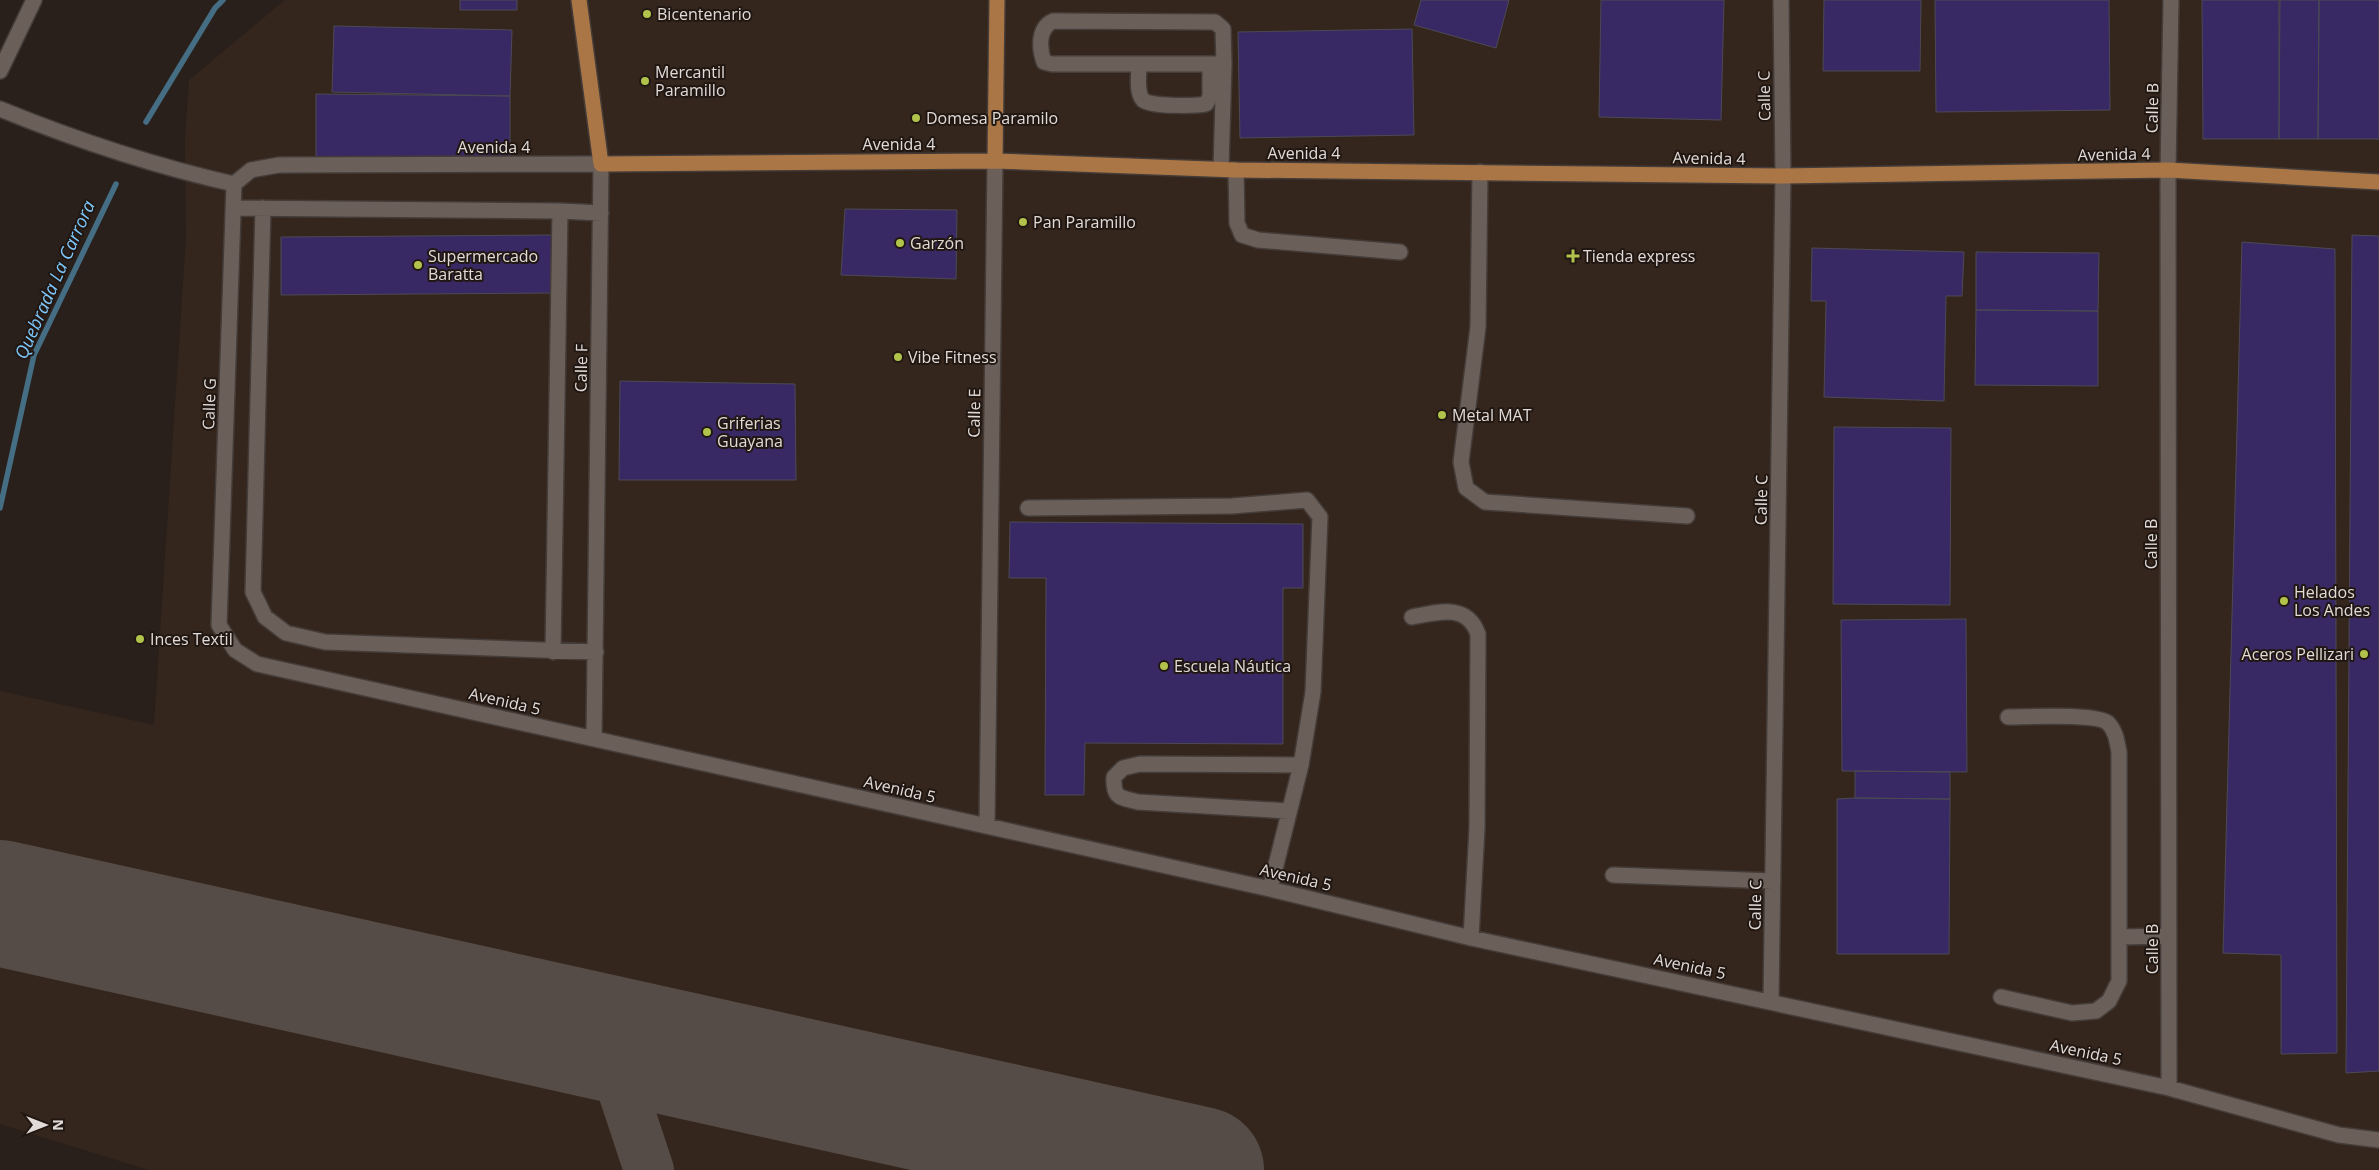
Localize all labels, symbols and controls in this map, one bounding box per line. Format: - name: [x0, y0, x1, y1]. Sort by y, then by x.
- place label: Bicentenario: [657, 3, 751, 25]
- marker: Bicentenario: [641, 8, 653, 20]
- place label: Mercantil Paramillo: [655, 61, 726, 101]
- street label: Calle C: [1753, 71, 1775, 121]
- marker: Mercantil Paramillo: [639, 75, 651, 87]
- street label: Calle B: [2141, 83, 2163, 133]
- place label: Domesa Paramilo: [926, 107, 1058, 129]
- marker: Domesa Paramilo: [910, 112, 922, 124]
- street label: Avenida 4: [863, 133, 935, 155]
- street label: Avenida 4: [458, 136, 530, 158]
- street label: Avenida 4: [1268, 142, 1340, 164]
- street label: Avenida 4: [2077, 142, 2151, 166]
- street label: Avenida 4: [1672, 146, 1746, 170]
- water label: Quebrada La Carrora: [8, 197, 100, 363]
- place label: Pan Paramillo: [1033, 211, 1136, 233]
- marker: Pan Paramillo: [1017, 216, 1029, 228]
- place label: Garzón: [910, 232, 964, 254]
- marker: Garzón: [894, 237, 906, 249]
- place label: Supermercado Baratta: [428, 245, 538, 285]
- place label: Tienda express: [1583, 245, 1695, 267]
- marker: Tienda express: [1567, 250, 1579, 262]
- marker: Supermercado Baratta: [412, 259, 424, 271]
- street label: Calle F: [570, 344, 592, 392]
- place label: Vibe Fitness: [908, 346, 997, 368]
- marker: Vibe Fitness: [892, 351, 904, 363]
- street label: Calle G: [197, 378, 221, 430]
- street label: Calle E: [963, 388, 985, 438]
- place label: Metal MAT: [1452, 404, 1532, 426]
- marker: Metal MAT: [1436, 409, 1448, 421]
- place label: Griferias Guayana: [717, 412, 783, 452]
- marker: Griferias Guayana: [701, 426, 713, 438]
- street label: Calle C: [1750, 475, 1772, 525]
- street label: Calle B: [2140, 519, 2162, 569]
- place label: Helados Los Andes: [2294, 581, 2370, 621]
- marker: Helados Los Andes: [2278, 595, 2290, 607]
- place label: Inces Textil: [150, 628, 233, 650]
- marker: Inces Textil: [134, 633, 146, 645]
- place label: Aceros Pellizari: [2242, 643, 2354, 665]
- marker: Aceros Pellizari: [2358, 648, 2370, 660]
- place label: Escuela Náutica: [1174, 655, 1291, 677]
- marker: Escuela Náutica: [1158, 660, 1170, 672]
- street label: Avenida 5: [467, 682, 543, 720]
- street label: Avenida 5: [862, 770, 938, 808]
- street label: Avenida 5: [1258, 858, 1334, 896]
- street label: Calle C: [1744, 880, 1766, 930]
- street label: Calle B: [2141, 924, 2163, 974]
- street label: Avenida 5: [1652, 948, 1728, 984]
- street label: Avenida 5: [2048, 1034, 2124, 1070]
- north arrow: [20, 1100, 70, 1150]
- text: N: [49, 1119, 68, 1131]

